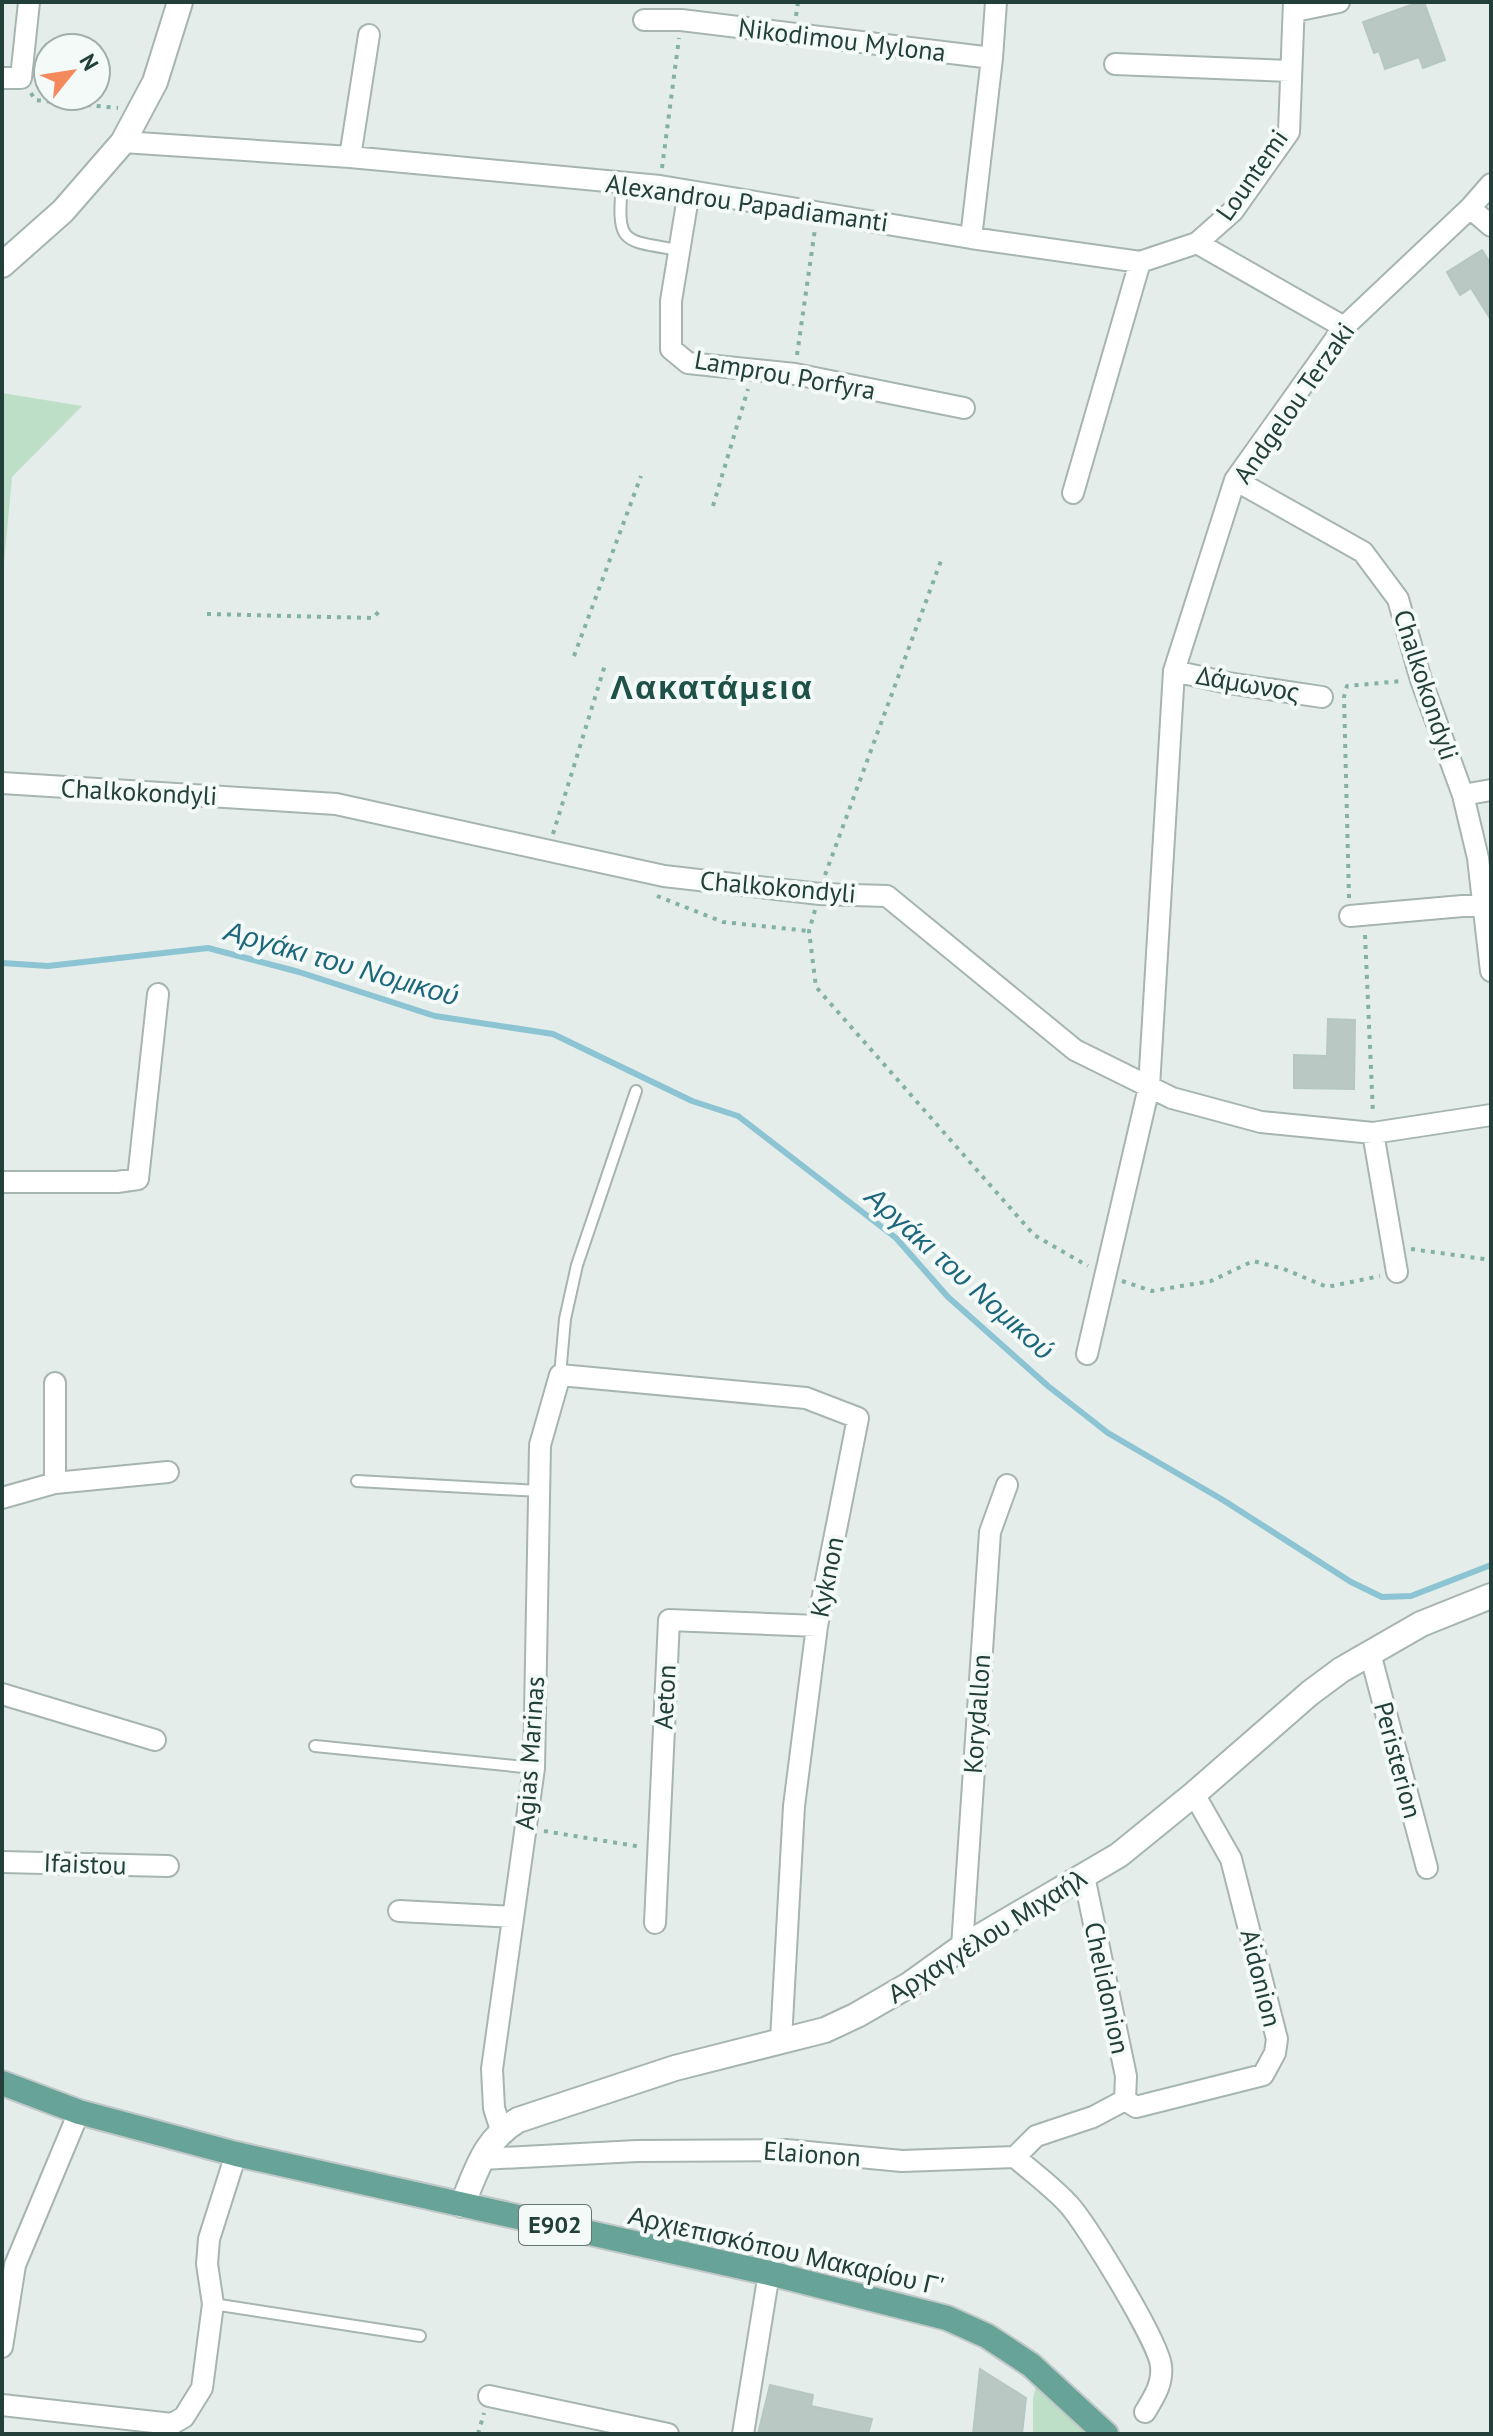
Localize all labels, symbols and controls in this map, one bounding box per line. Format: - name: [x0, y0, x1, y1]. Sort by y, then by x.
- street label: Nikodimou Mylona: [736, 10, 948, 69]
- north arrow: [32, 32, 112, 112]
- text: N: [74, 49, 105, 75]
- street label: Lountemi: [1208, 123, 1295, 227]
- street label: Alexandrou Papadiamanti: [604, 166, 890, 239]
- street label: Andgelou Terzaki: [1226, 316, 1361, 490]
- street label: Lamprou Porfyra: [692, 342, 878, 407]
- street label: Chalkokondyli: [1387, 605, 1466, 764]
- street label: Δάμωνος: [1194, 658, 1302, 709]
- district label: Λακατάμεια: [610, 664, 814, 708]
- street label: Chalkokondyli: [60, 771, 218, 812]
- street label: Chalkokondyli: [699, 863, 857, 910]
- water label: Αργάκι του Νομικού: [219, 911, 464, 1014]
- water label: Αργάκι του Νομικού: [856, 1176, 1063, 1367]
- street label: Kyknon: [803, 1534, 850, 1620]
- street label: Korydallon: [956, 1653, 997, 1775]
- street label: Aeton: [646, 1664, 683, 1730]
- street label: Agias Marinas: [508, 1675, 551, 1831]
- street label: Peristerion: [1367, 1698, 1430, 1822]
- street label: Ifaistou: [43, 1846, 127, 1881]
- street label: Αρχαγγέλου Μιχαήλ: [881, 1861, 1093, 2010]
- street label: Chelidonion: [1077, 1919, 1138, 2057]
- street label: Aidonion: [1233, 1926, 1290, 2030]
- street label: Elaionon: [762, 2134, 862, 2173]
- street label: Αρχιεπισκόπου Μακαρίου Γ': [625, 2198, 947, 2303]
- road number: E902: [519, 2205, 591, 2245]

